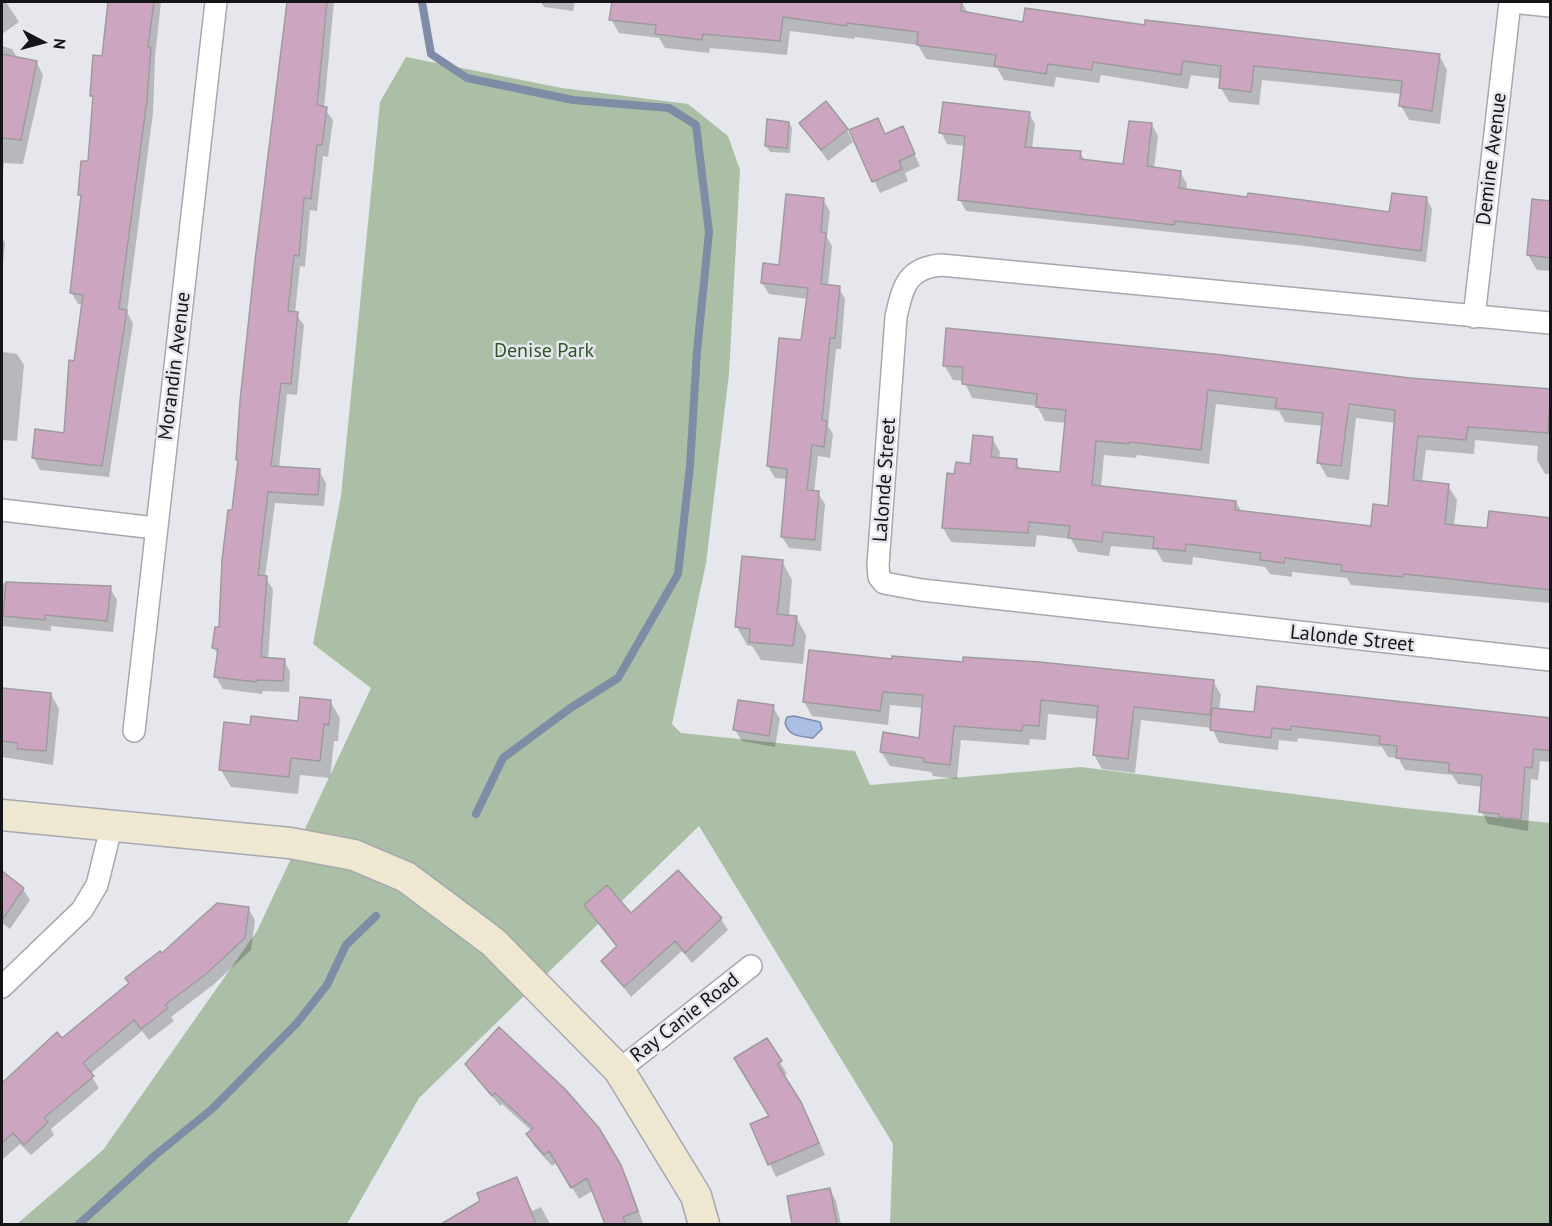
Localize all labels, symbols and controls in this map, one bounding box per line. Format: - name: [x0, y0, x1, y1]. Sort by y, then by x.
- north arrow: [12, 12, 72, 72]
- text: N: [49, 38, 70, 50]
- street label: Demine Avenue: [1472, 91, 1512, 227]
- street label: Morandin Avenue: [154, 291, 196, 441]
- park label: Denise Park: [494, 339, 594, 363]
- street label: Lalonde Street: [869, 417, 901, 543]
- street label: Lalonde Street: [1289, 621, 1415, 657]
- street label: Ray Canie Road: [626, 968, 744, 1068]

